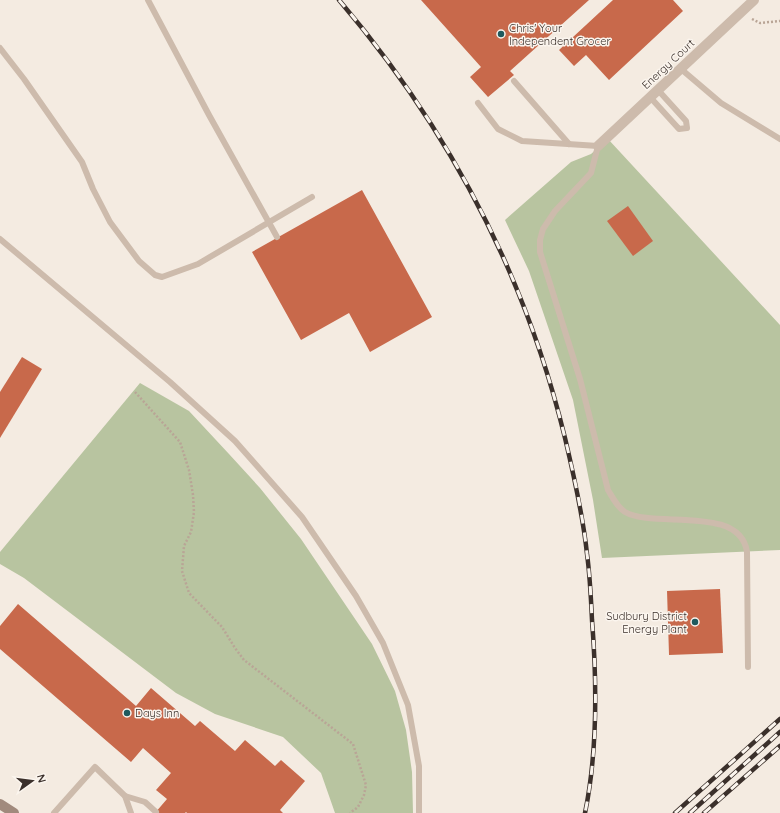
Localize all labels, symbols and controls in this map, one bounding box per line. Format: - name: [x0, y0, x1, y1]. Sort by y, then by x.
- place label: Chris' Your Independent Grocer: [509, 21, 611, 48]
- marker: Chris' Your Independent Grocer: [496, 29, 506, 39]
- street label: Energy Court: [639, 36, 697, 92]
- place label: Sudbury District Energy Plant: [606, 609, 687, 636]
- marker: Sudbury District Energy Plant: [690, 617, 700, 627]
- place label: Days Inn: [135, 706, 179, 720]
- marker: Days Inn: [122, 708, 132, 718]
- north arrow: [12, 761, 52, 801]
- text: N: [34, 773, 49, 784]

